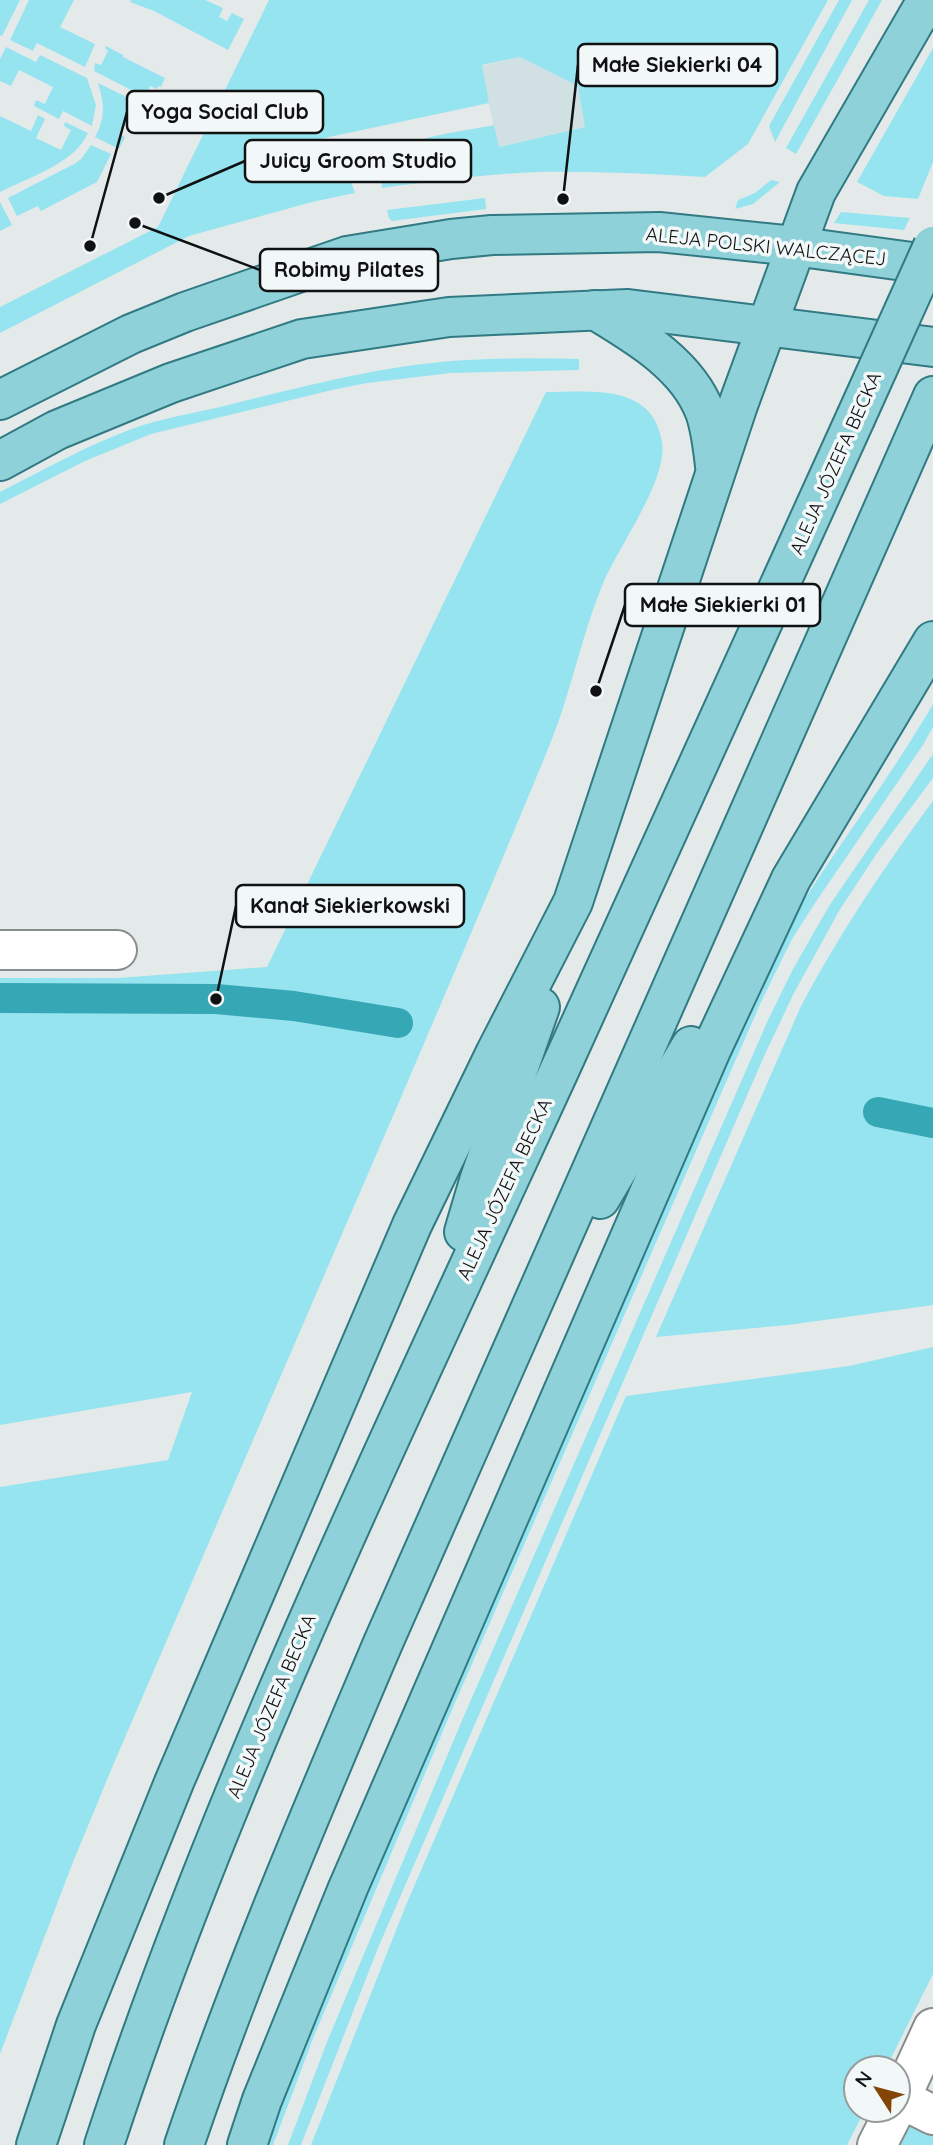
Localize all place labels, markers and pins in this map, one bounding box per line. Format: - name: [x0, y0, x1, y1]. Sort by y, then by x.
- callout: Małe Siekierki 04: [578, 44, 777, 86]
- callout: Yoga Social Club: [127, 91, 323, 133]
- callout: Juicy Groom Studio: [245, 140, 471, 182]
- callout: Robimy Pilates: [260, 249, 438, 291]
- callout: Małe Siekierki 01: [625, 584, 820, 626]
- callout: Kanał Siekierkowski: [236, 885, 464, 927]

